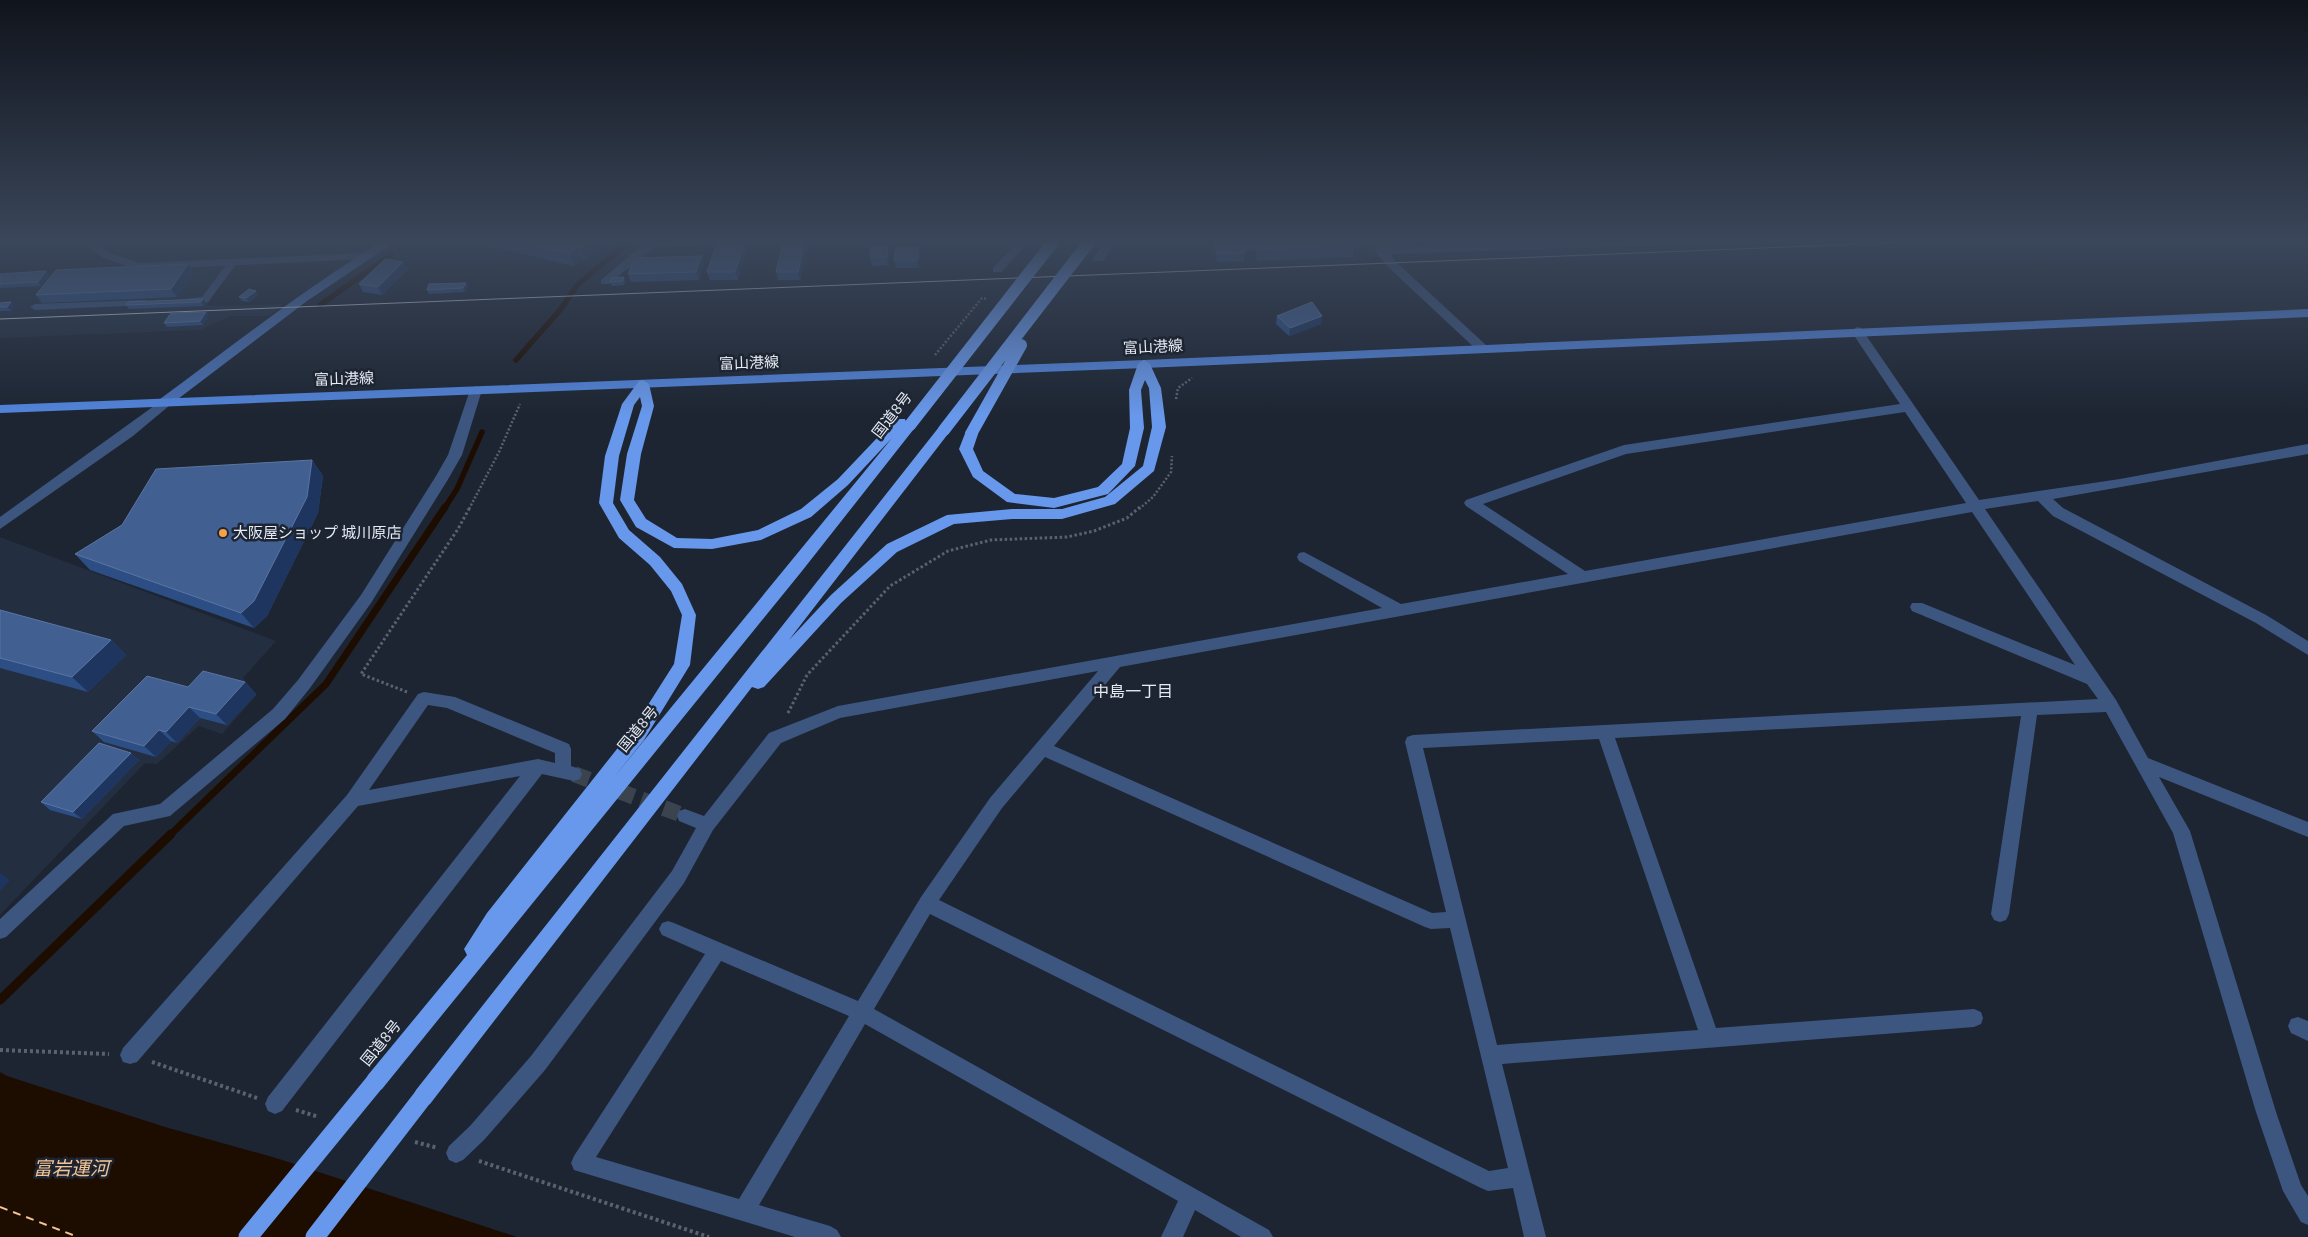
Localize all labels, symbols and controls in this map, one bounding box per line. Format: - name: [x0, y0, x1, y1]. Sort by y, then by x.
- street label: 富山港線: [1123, 336, 1183, 357]
- street label: 富山港線: [719, 353, 779, 372]
- street label: 富山港線: [314, 369, 374, 388]
- street label: 国道8号: [868, 388, 915, 441]
- place label: 大阪屋ショップ 城川原店: [233, 524, 401, 541]
- marker: 大阪屋ショップ 城川原店: [217, 527, 229, 539]
- district label: 中島一丁目: [1093, 682, 1173, 700]
- street label: 国道8号: [614, 703, 661, 755]
- street label: 国道8号: [357, 1017, 404, 1069]
- water label: 富岩運河: [33, 1157, 113, 1179]

